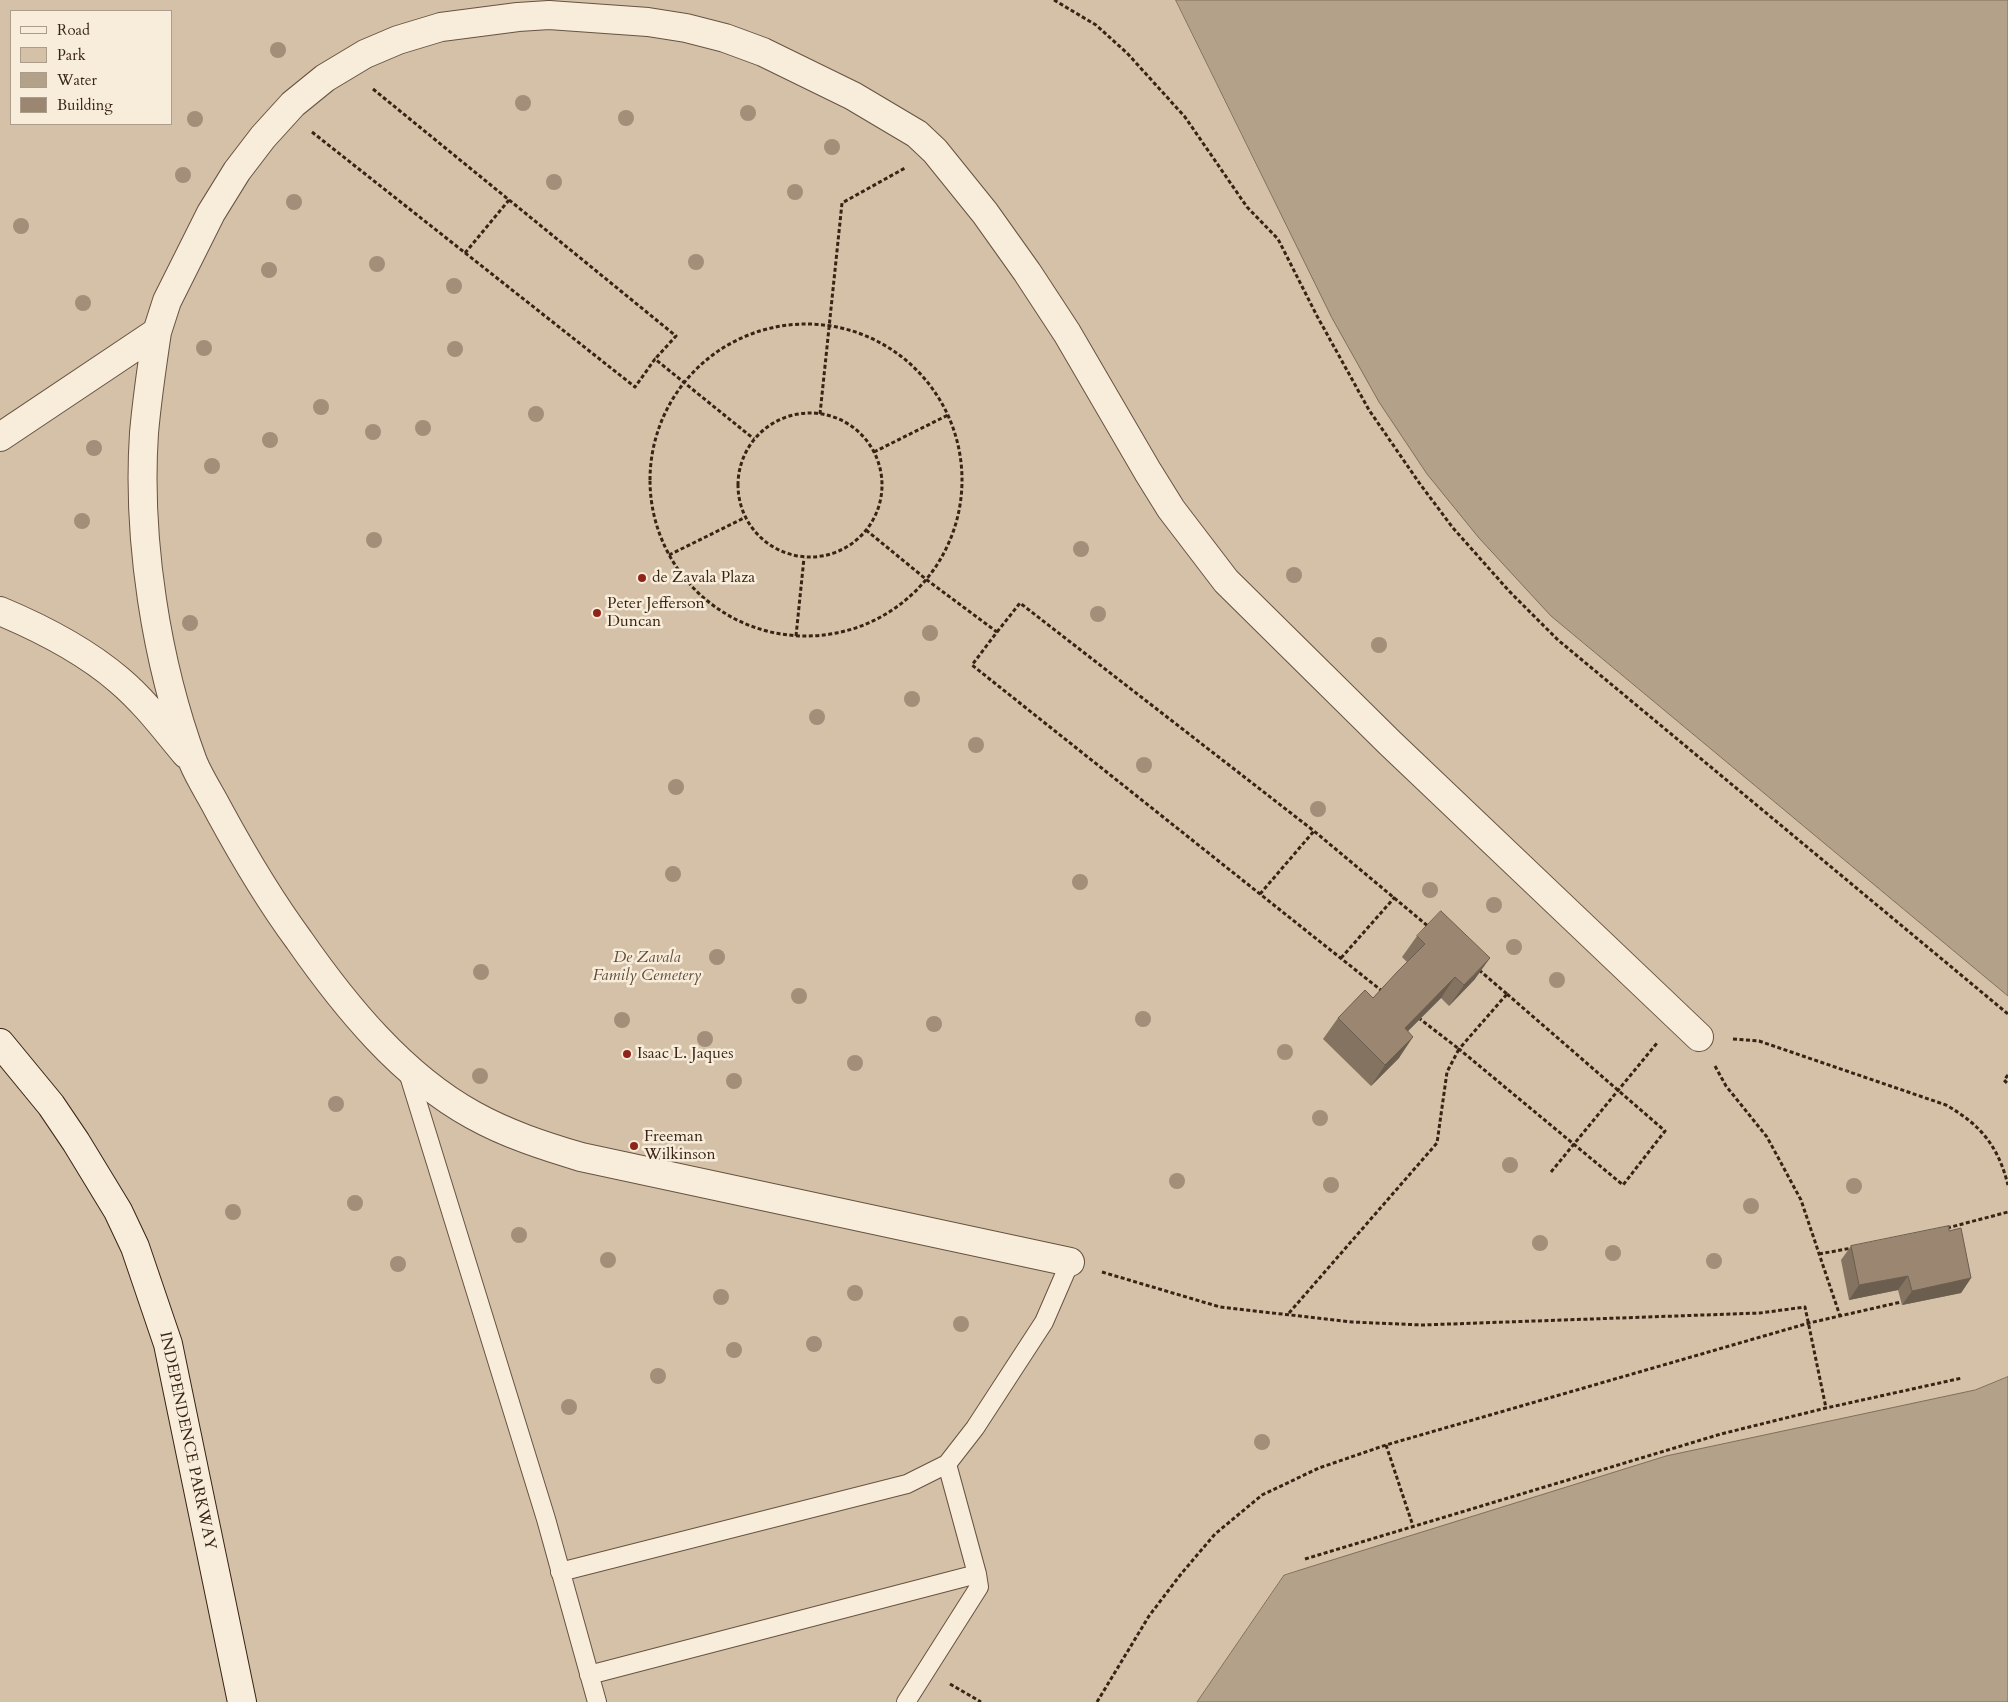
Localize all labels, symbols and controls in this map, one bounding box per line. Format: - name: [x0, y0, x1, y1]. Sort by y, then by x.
- legend: [10, 10, 172, 125]
- text: Road: [57, 20, 90, 40]
- text: Park: [57, 45, 86, 65]
- text: Water: [57, 70, 97, 90]
- text: Building: [57, 95, 113, 115]
- place label: de Zavala Plaza: [652, 568, 755, 588]
- marker: de Zavala Plaza: [636, 572, 648, 584]
- place label: Peter Jefferson Duncan: [607, 594, 705, 632]
- marker: Peter Jefferson Duncan: [591, 607, 603, 619]
- park label: De Zavala Family Cemetery: [593, 948, 701, 986]
- place label: Isaac L. Jaques: [637, 1044, 734, 1064]
- marker: Isaac L. Jaques: [621, 1048, 633, 1060]
- place label: Freeman Wilkinson: [644, 1127, 715, 1165]
- marker: Freeman Wilkinson: [628, 1140, 640, 1152]
- street label: INDEPENDENCE PARKWAY: [154, 1330, 220, 1552]

